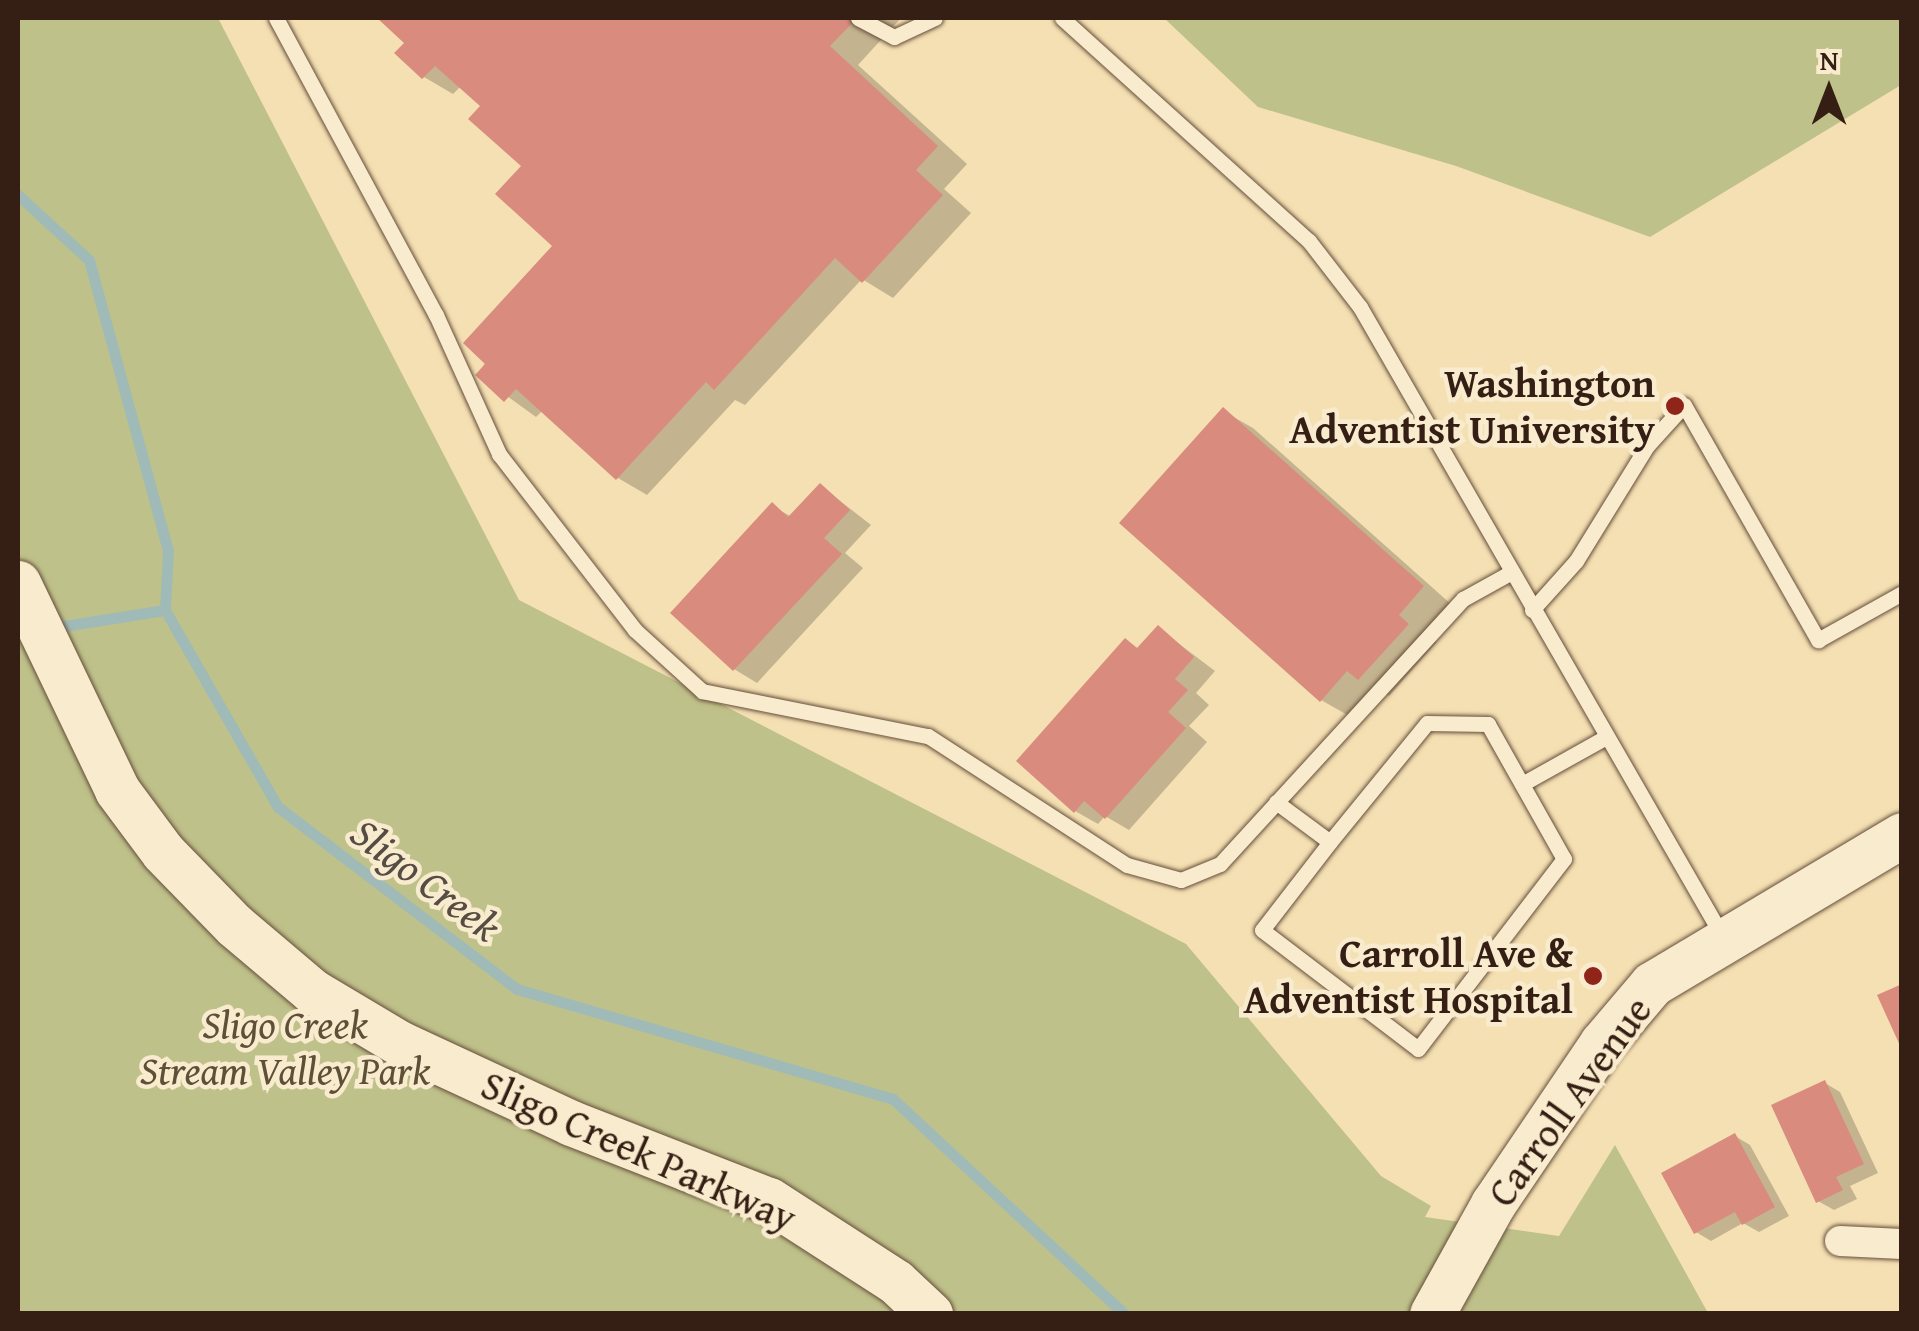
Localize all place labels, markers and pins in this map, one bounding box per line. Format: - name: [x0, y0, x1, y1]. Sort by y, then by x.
- place label: Washington Adventist University: [1289, 359, 1655, 453]
- marker: Washington Adventist University: [1664, 395, 1686, 417]
- place label: Carroll Ave & Adventist Hospital: [1244, 929, 1573, 1023]
- marker: Carroll Ave & Adventist Hospital: [1582, 965, 1604, 987]

